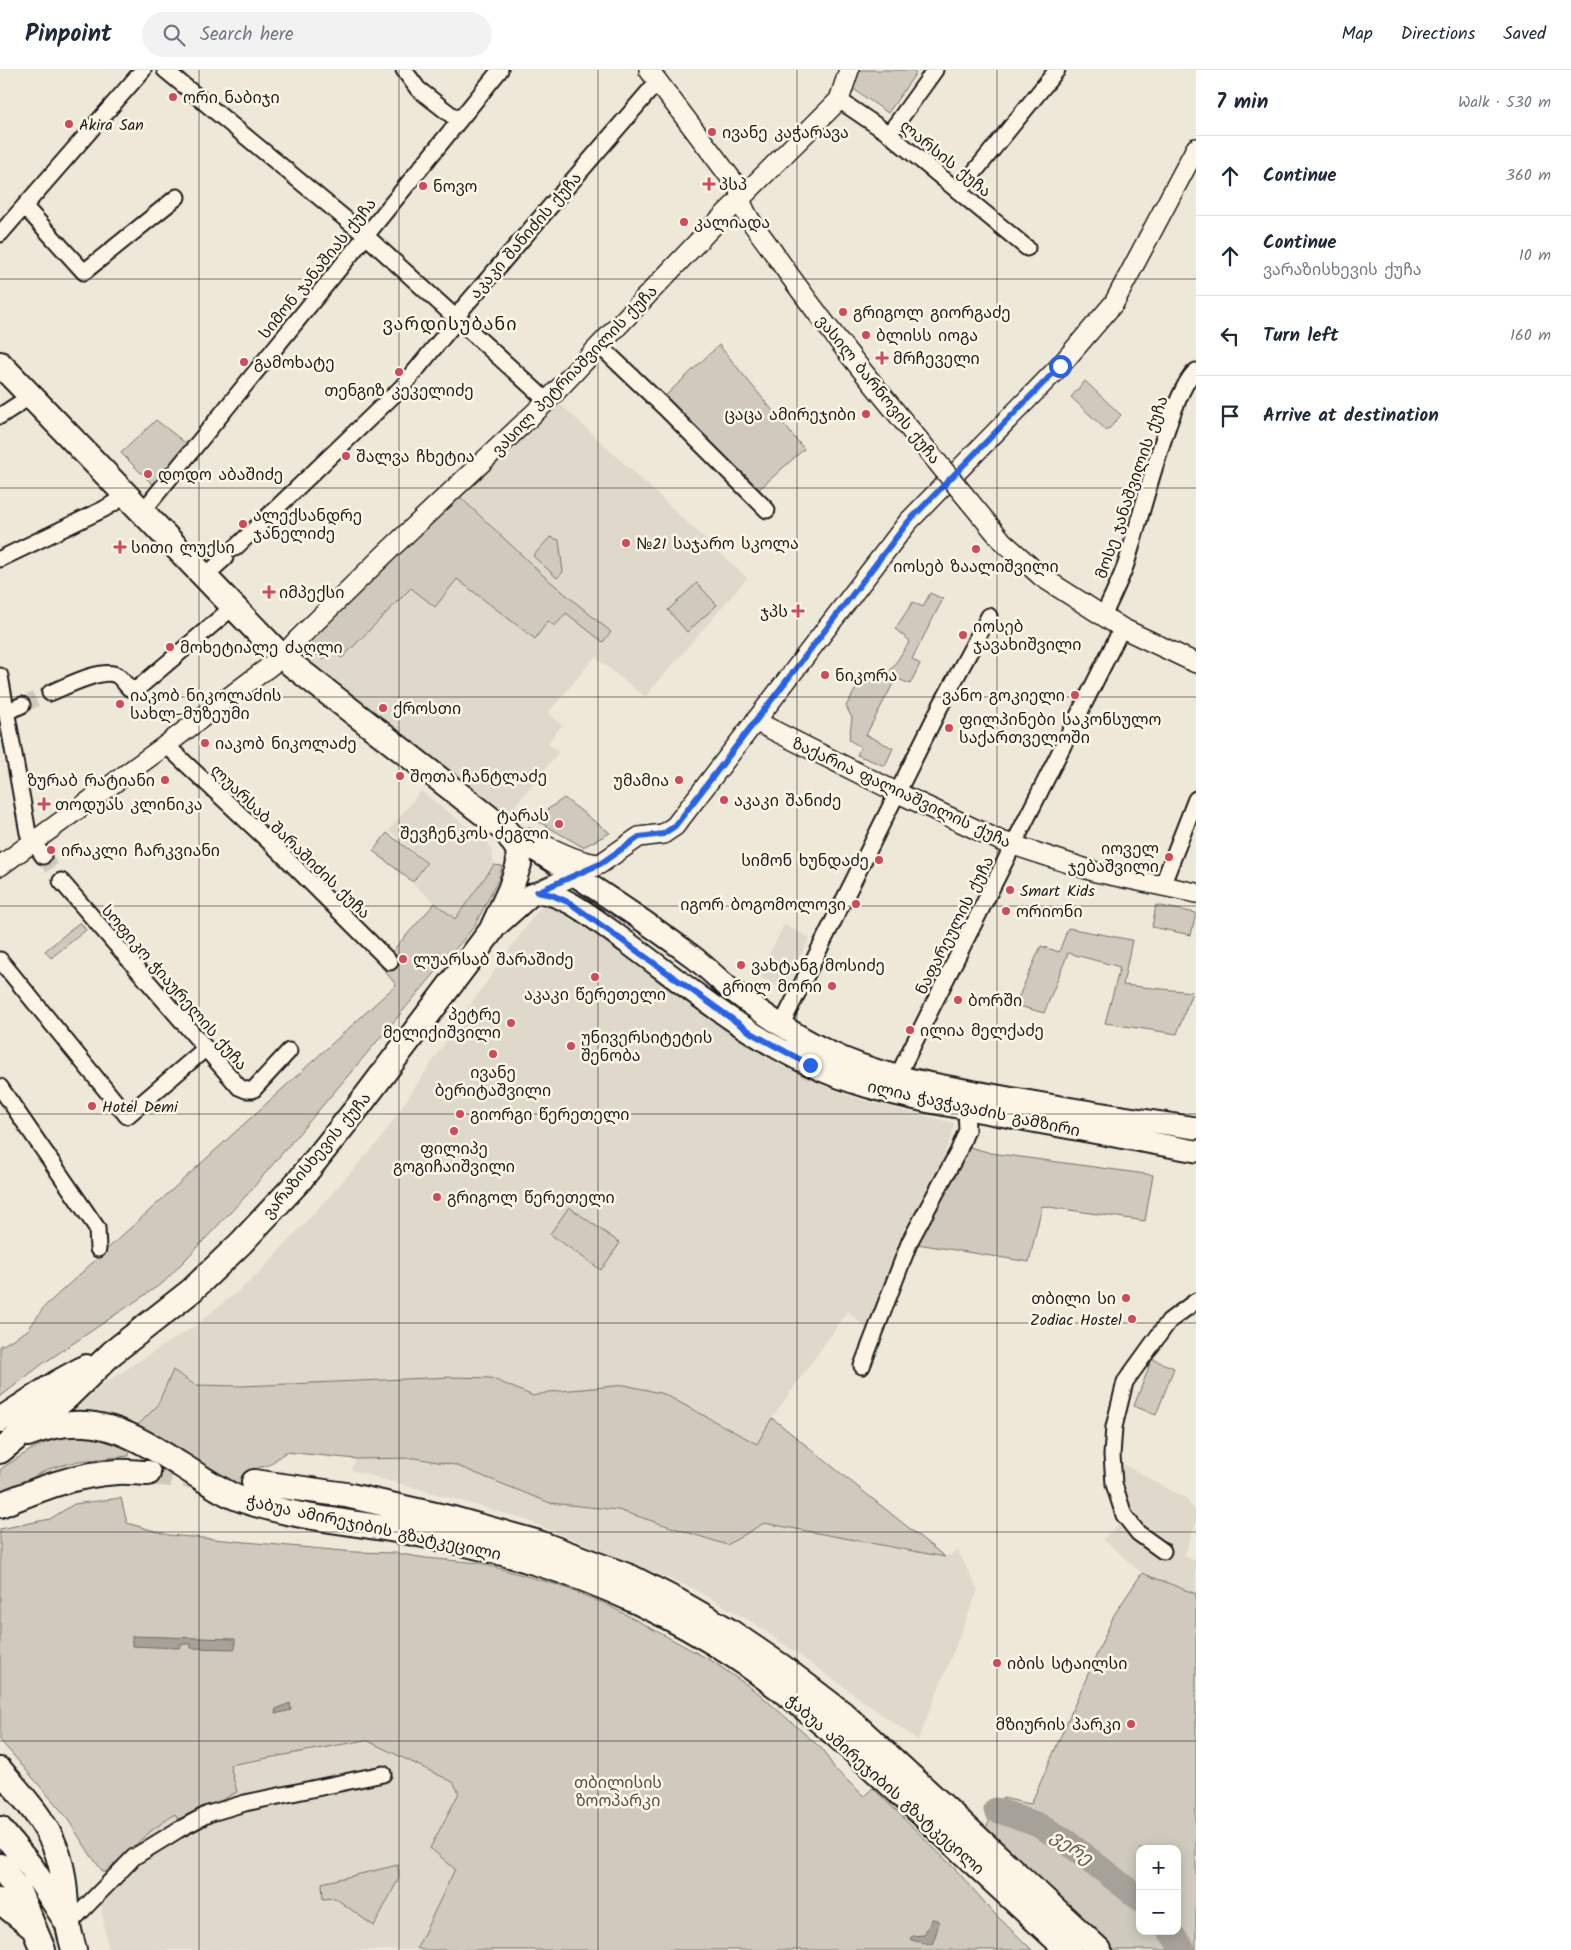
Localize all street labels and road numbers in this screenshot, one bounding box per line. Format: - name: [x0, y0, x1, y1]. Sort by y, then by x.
- street label: ლარსის ქუჩა: [894, 114, 996, 204]
- street label: აკაკი შანიძის ქუჩა: [464, 167, 588, 305]
- street label: სიმონ ჯანაშიას ქუჩა: [253, 193, 383, 345]
- street label: ვასილ პეტრიაშვილის ქუჩა: [486, 280, 664, 462]
- street label: ვასილ ბარნოვის ქუჩა: [810, 310, 946, 470]
- street label: მოსე ჯანაშვილის ქუჩა: [1089, 393, 1175, 582]
- street label: ზაქარია ფალიაშვილის ქუჩა: [788, 731, 1015, 855]
- street label: ლუარსაბ შარაშიძის ქუჩა: [204, 759, 376, 925]
- street label: ნაფარეულის ქუჩა: [910, 852, 1001, 999]
- street label: სოფიკო ჭიაურელის ქუჩა: [95, 900, 253, 1076]
- street label: ილია ჭავჭავაძის გამზირი: [865, 1075, 1082, 1144]
- street label: ვარაზისხევის ქუჩა: [257, 1087, 378, 1225]
- street label: ჭაბუა ამირეჯიბის გზატკეცილი: [244, 1489, 503, 1568]
- street label: ჭაბუა ამირეჯიბის გზატკეცილი: [780, 1689, 990, 1881]

